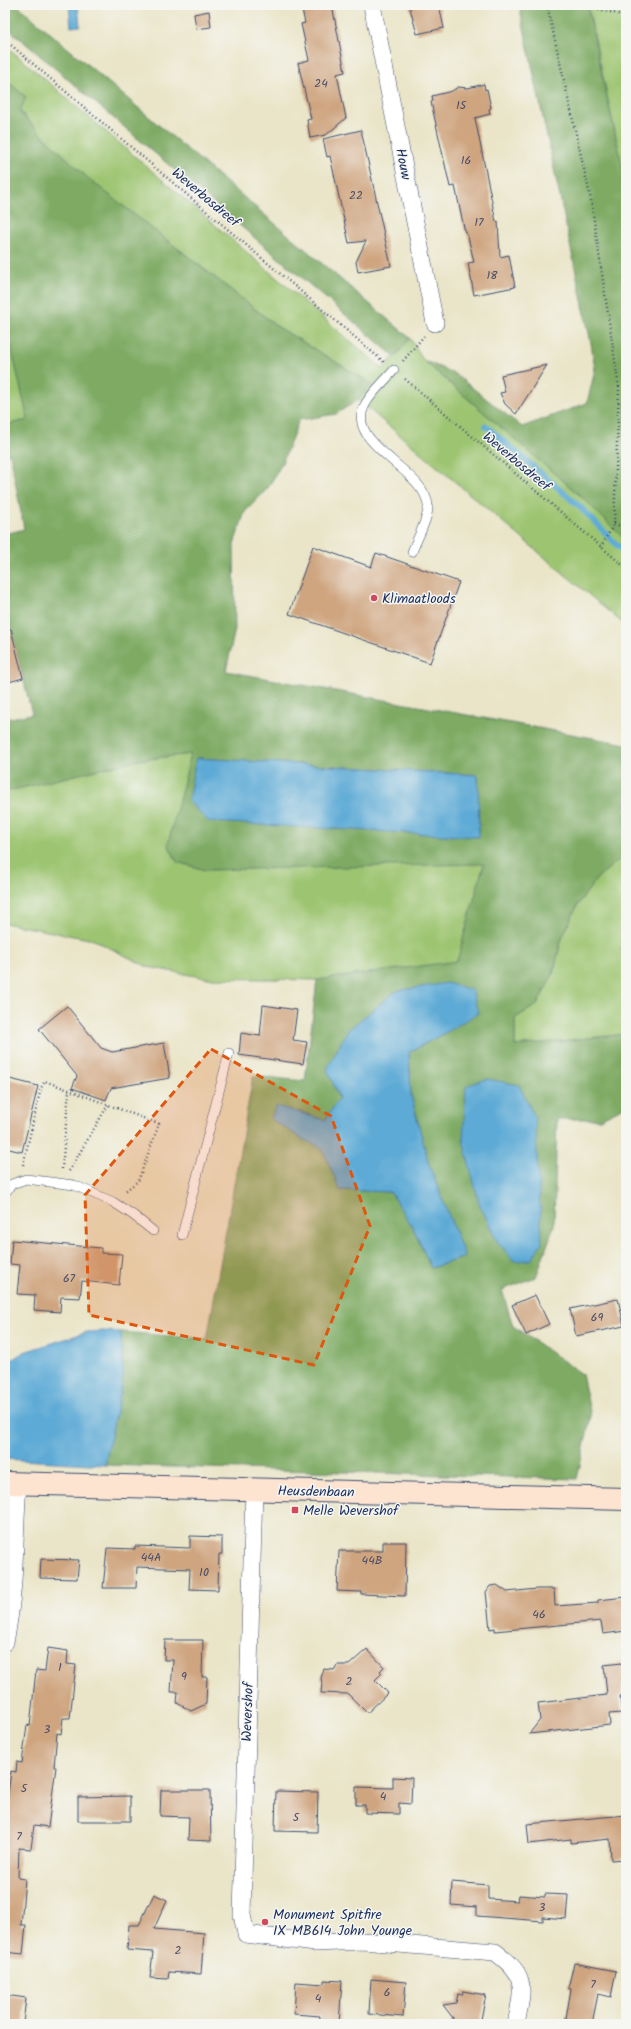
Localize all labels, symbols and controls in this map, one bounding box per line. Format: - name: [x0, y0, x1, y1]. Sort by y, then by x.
- house number: 24: [314, 74, 328, 93]
- house number: 15: [456, 96, 468, 115]
- street label: Houw: [389, 146, 417, 182]
- house number: 16: [461, 151, 471, 170]
- street label: Weverbosdreef: [166, 163, 246, 234]
- house number: 22: [349, 186, 363, 205]
- house number: 17: [474, 213, 484, 232]
- house number: 18: [487, 266, 498, 285]
- street label: Weverbosdreef: [477, 427, 557, 498]
- place label: Klimaatloods: [382, 588, 456, 610]
- marker: Klimaatloods: [369, 593, 379, 603]
- house number: 67: [63, 1269, 76, 1288]
- house number: 69: [591, 1308, 603, 1327]
- street label: Heusdenbaan: [277, 1480, 355, 1504]
- place label: Melle Wevershof: [303, 1500, 400, 1522]
- marker: Melle Wevershof: [290, 1505, 300, 1515]
- house number: 44A: [141, 1548, 161, 1567]
- house number: 44B: [362, 1551, 382, 1570]
- house number: 10: [199, 1563, 209, 1582]
- house number: 46: [532, 1605, 546, 1624]
- house number: 1: [58, 1658, 62, 1677]
- house number: 9: [181, 1667, 187, 1686]
- house number: 2: [346, 1672, 353, 1691]
- street label: Wevershof: [236, 1680, 260, 1742]
- house number: 3: [44, 1720, 51, 1739]
- house number: 5: [21, 1779, 29, 1798]
- house number: 4: [380, 1787, 387, 1806]
- house number: 5: [293, 1808, 301, 1827]
- house number: 7: [16, 1827, 22, 1846]
- house number: 3: [539, 1898, 546, 1917]
- place label: Monument Spitfire IX MB614 John Younge: [273, 1904, 413, 1942]
- marker: Monument Spitfire IX MB614 John Younge: [260, 1917, 270, 1927]
- house number: 2: [175, 1941, 182, 1960]
- house number: 7: [590, 1975, 596, 1994]
- house number: 6: [384, 1983, 390, 2002]
- house number: 4: [315, 1989, 322, 2008]

